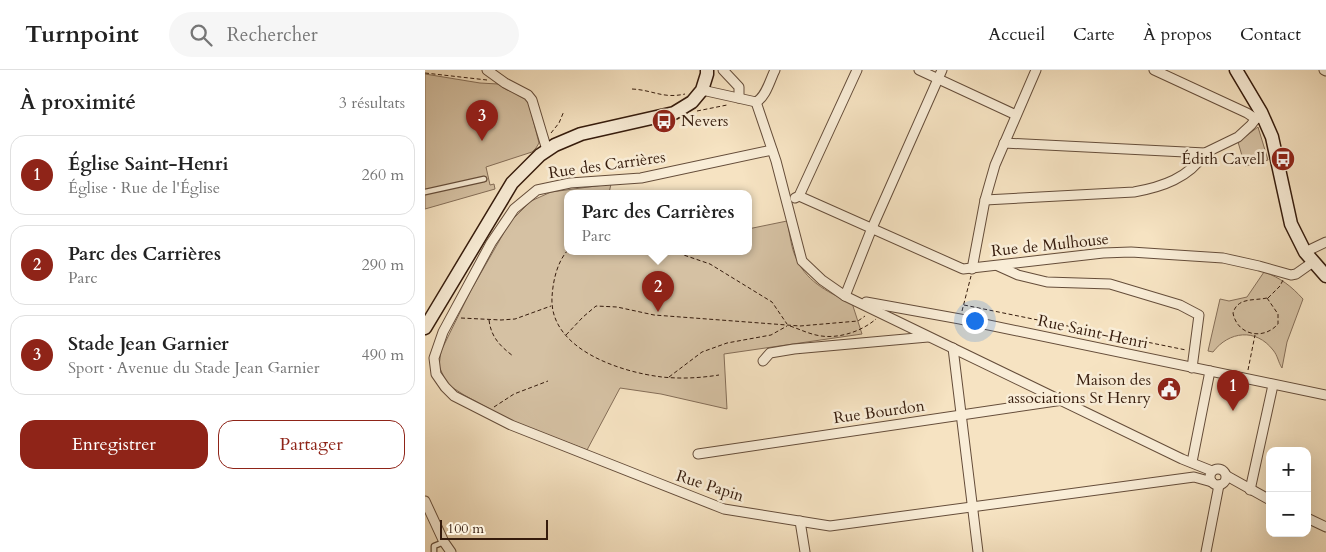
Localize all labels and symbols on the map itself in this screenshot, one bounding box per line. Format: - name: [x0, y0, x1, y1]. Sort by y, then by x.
- pin: 3: [466, 100, 498, 141]
- bus stop icon: Nevers: [651, 108, 677, 134]
- place label: Nevers: [681, 110, 728, 132]
- street label: Rue des Carrières: [547, 146, 667, 184]
- bus stop icon: Édith Cavell: [1270, 146, 1296, 172]
- place label: Édith Cavell: [1181, 148, 1265, 170]
- street label: Rue de Mulhouse: [990, 228, 1110, 262]
- pin: 2: [642, 271, 674, 312]
- your location: [962, 308, 988, 334]
- street label: Rue Saint-Henri: [1036, 310, 1151, 355]
- place label: Maison des associations St Henry: [1008, 369, 1152, 409]
- pin: 1: [1217, 370, 1249, 411]
- public building icon: Maison des associations St Henry: [1156, 376, 1182, 402]
- street label: Rue Bourdon: [832, 395, 926, 429]
- street label: Rue Papin: [673, 465, 747, 507]
- scale bar: [440, 517, 547, 540]

